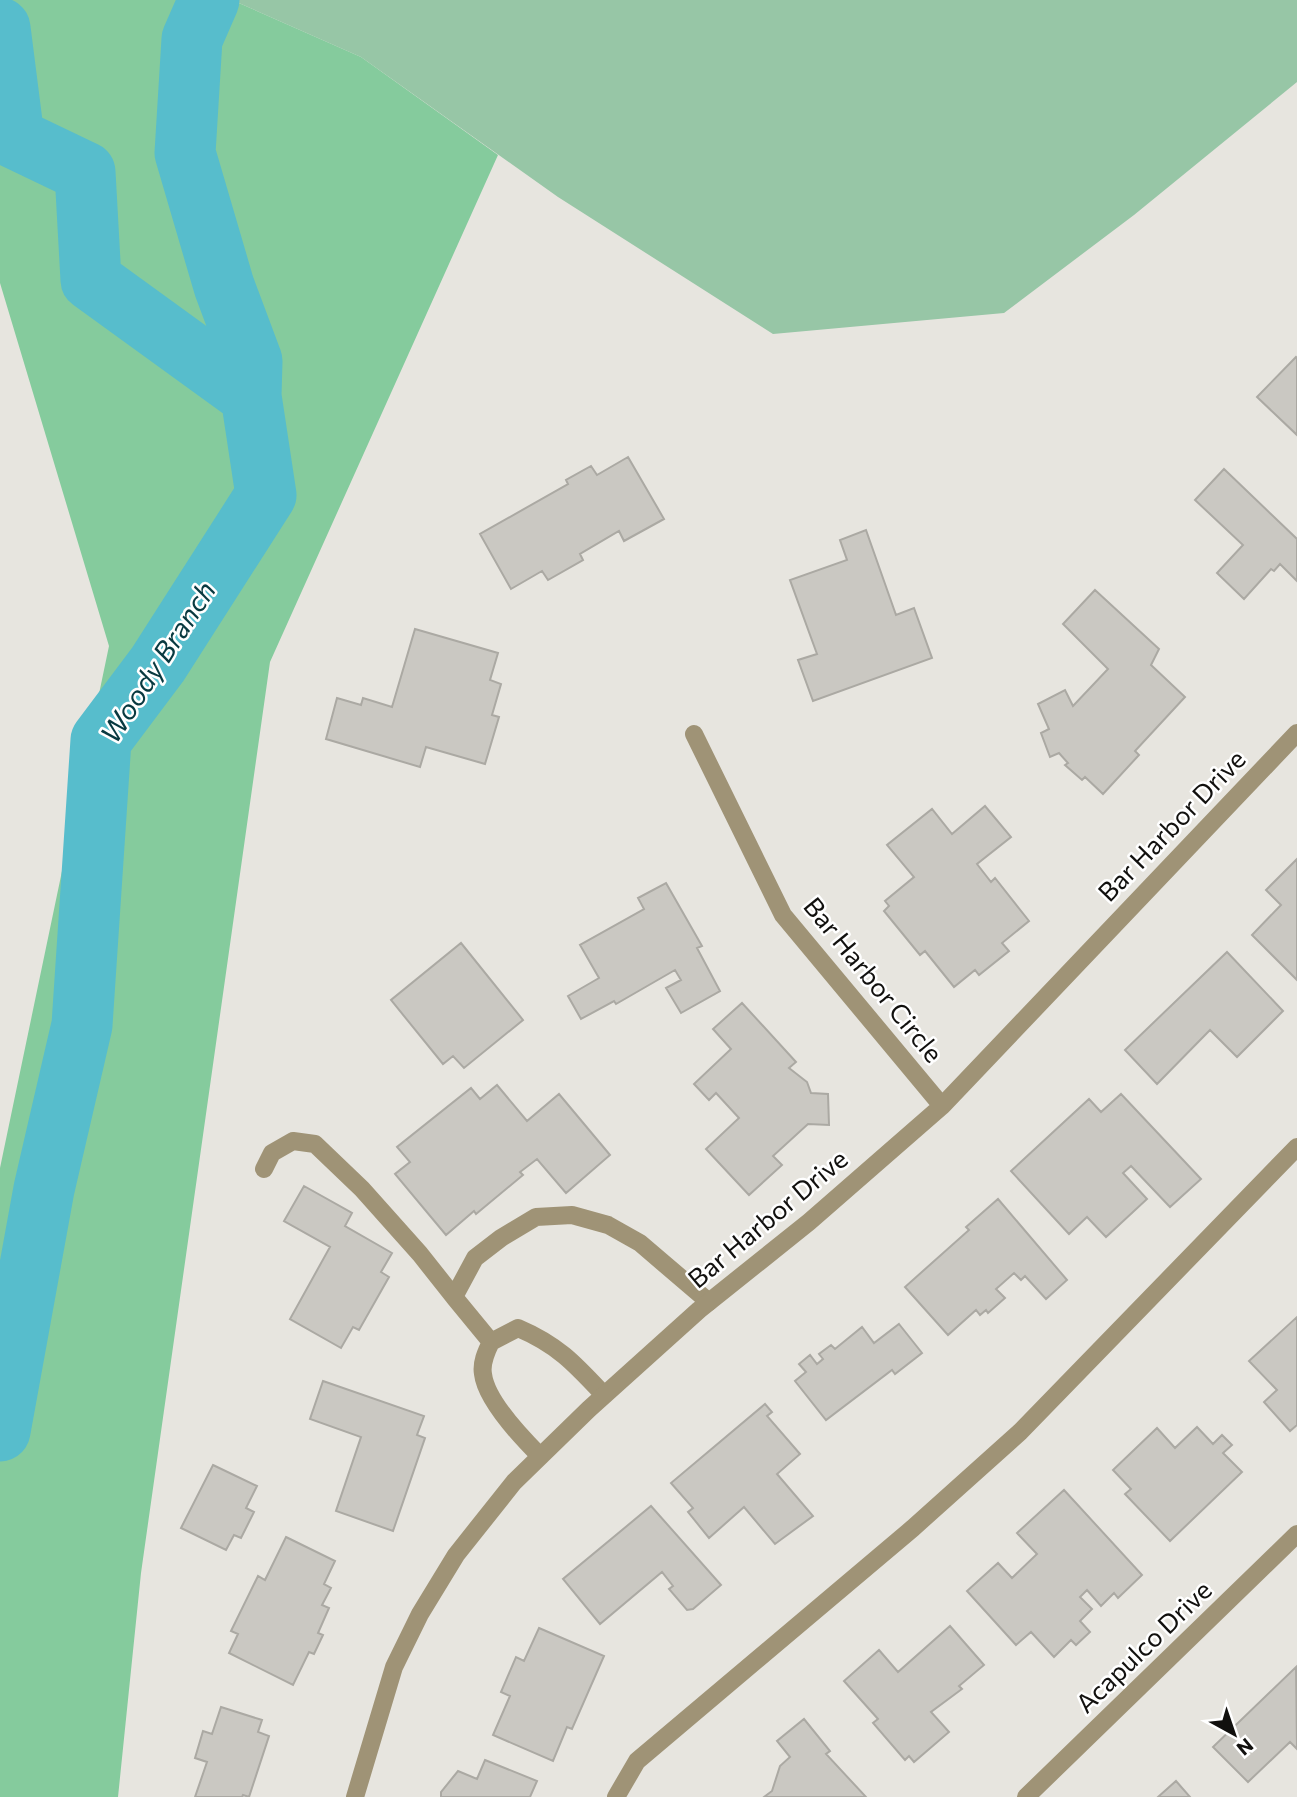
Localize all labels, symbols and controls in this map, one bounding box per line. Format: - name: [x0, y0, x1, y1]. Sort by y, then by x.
- water label: Woody Branch: [92, 574, 222, 749]
- street label: Bar Harbor Drive: [1091, 743, 1251, 907]
- street label: Bar Harbor Circle: [798, 890, 950, 1068]
- street label: Bar Harbor Drive: [681, 1142, 853, 1293]
- street label: Acapulco Drive: [1069, 1573, 1217, 1718]
- north arrow: [1199, 1699, 1269, 1769]
- text: N: [1232, 1734, 1258, 1761]

